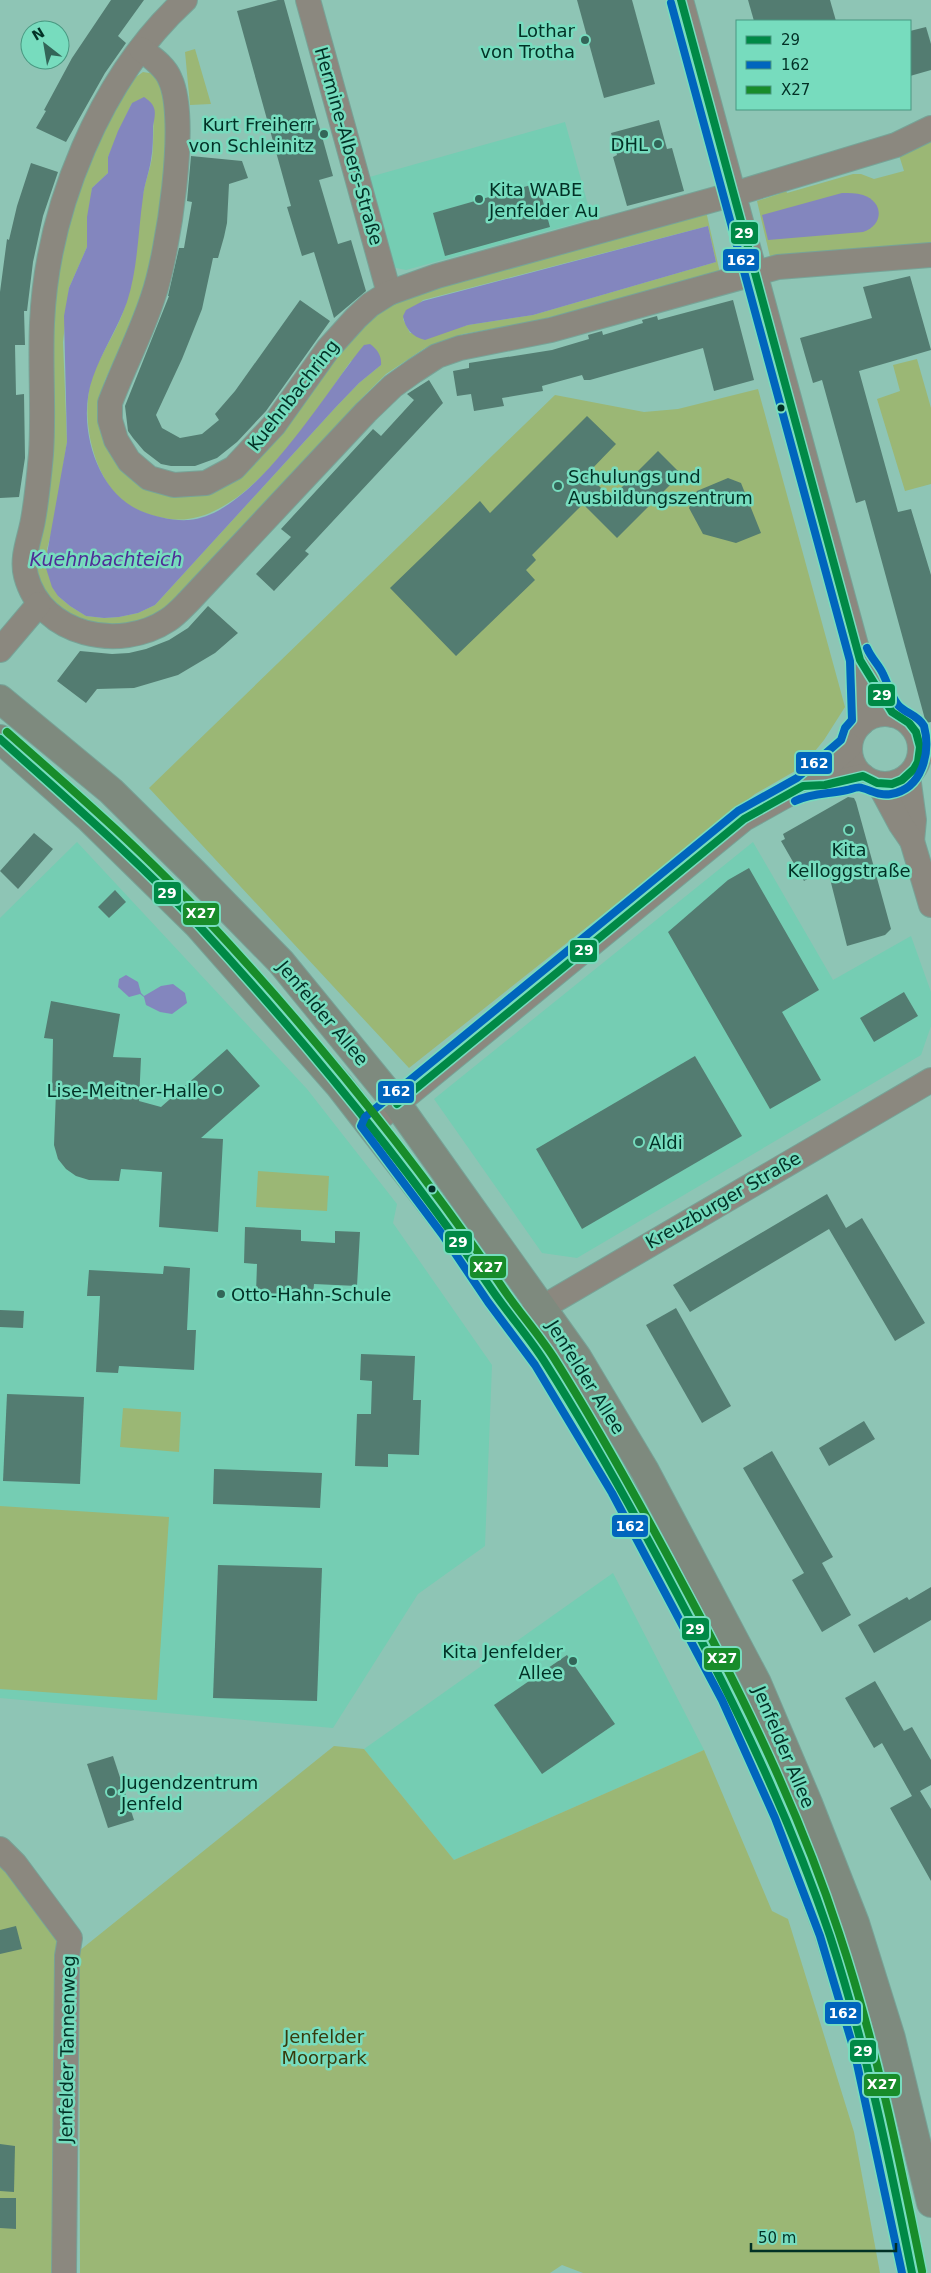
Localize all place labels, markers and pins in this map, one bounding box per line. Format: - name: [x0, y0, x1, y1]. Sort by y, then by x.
- place label: Lothar von Trotha: [480, 20, 576, 62]
- marker: Lothar von Trotha: [579, 34, 591, 46]
- place label: Kurt Freiherr von Schleinitz: [188, 114, 315, 156]
- marker: Kurt Freiherr von Schleinitz: [318, 128, 330, 140]
- place label: DHL: [611, 134, 648, 155]
- marker: DHL: [652, 138, 664, 150]
- place label: Kita WABE Jenfelder Au: [488, 179, 599, 221]
- marker: Kita WABE Jenfelder Au: [473, 193, 485, 205]
- unlabelled marker: [776, 403, 786, 413]
- place label: Schulungs und Ausbildungszentrum: [568, 466, 753, 508]
- marker: Schulungs und Ausbildungszentrum: [552, 480, 564, 492]
- marker: Kita Kelloggstraße: [843, 824, 855, 836]
- place label: Kita Kelloggstraße: [787, 839, 911, 881]
- place label: Lise-Meitner-Halle: [46, 1080, 208, 1101]
- marker: Lise-Meitner-Halle: [212, 1084, 224, 1096]
- place label: Aldi: [649, 1132, 683, 1153]
- marker: Aldi: [633, 1136, 645, 1148]
- unlabelled marker: [427, 1184, 437, 1194]
- place label: Otto-Hahn-Schule: [231, 1284, 391, 1305]
- marker: Otto-Hahn-Schule: [215, 1288, 227, 1300]
- place label: Kita Jenfelder Allee: [442, 1641, 564, 1683]
- marker: Kita Jenfelder Allee: [567, 1655, 579, 1667]
- place label: Jugendzentrum Jenfeld: [120, 1772, 258, 1814]
- marker: Jugendzentrum Jenfeld: [105, 1786, 117, 1798]

